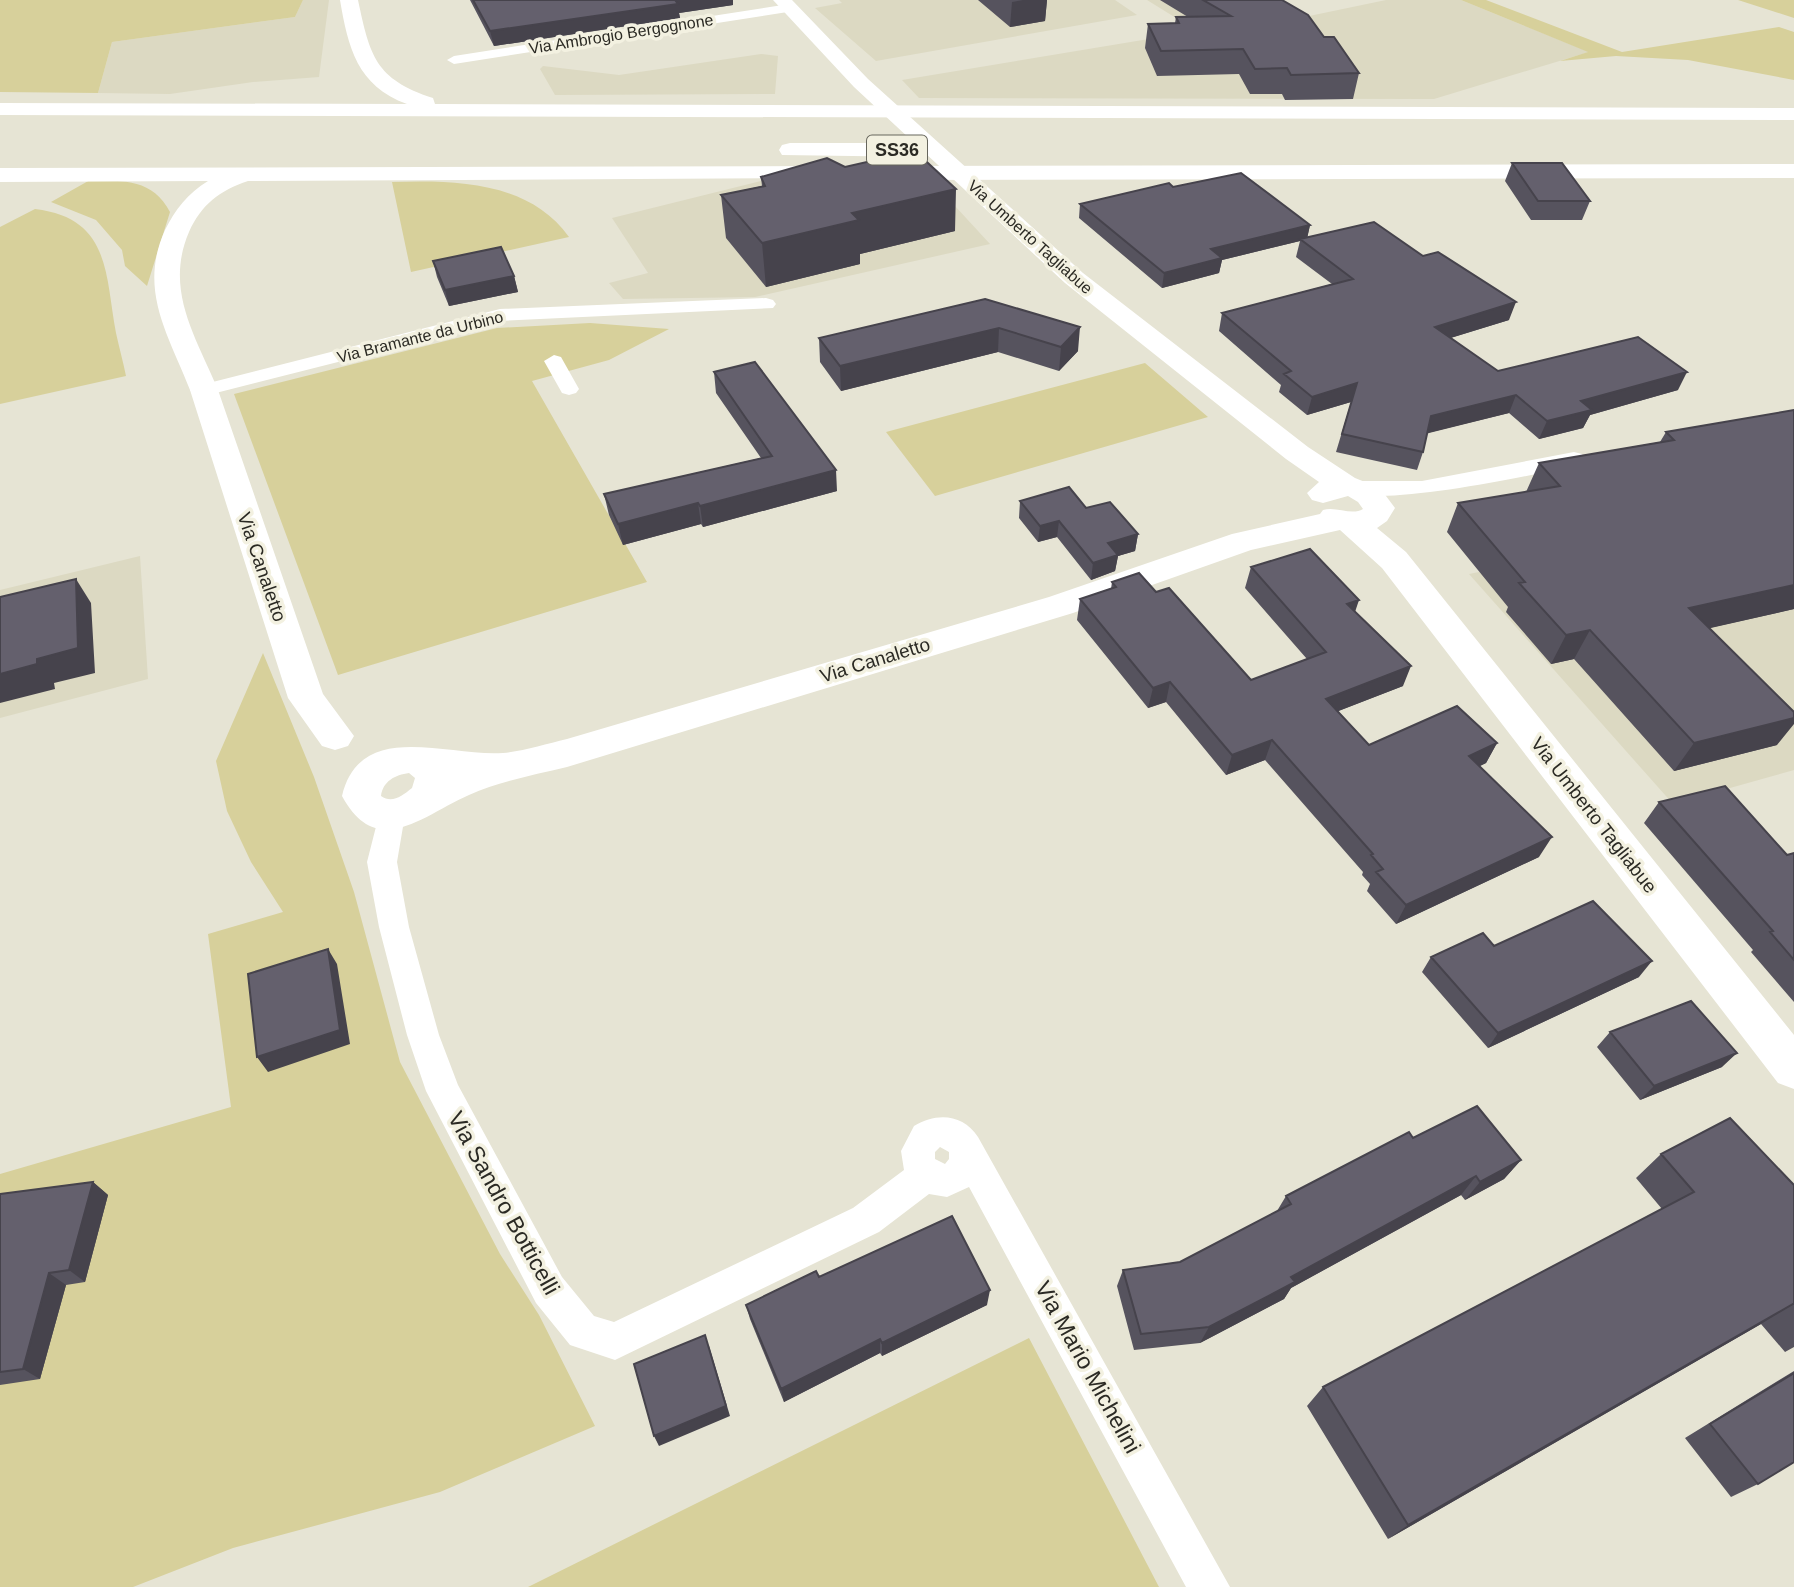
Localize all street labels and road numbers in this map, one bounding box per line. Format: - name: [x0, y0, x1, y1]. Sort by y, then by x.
- street label: Via Ambrogio Bergognone: [528, 11, 715, 57]
- road number: SS36: [867, 135, 927, 164]
- street label: Via Umberto Tagliabue: [964, 177, 1096, 297]
- street label: Via Bramante da Urbino: [335, 308, 505, 366]
- street label: Via Canaletto: [234, 510, 290, 624]
- street label: Via Canaletto: [818, 633, 932, 687]
- street label: Via Umberto Tagliabue: [1527, 733, 1661, 897]
- street label: Via Sandro Botticelli: [443, 1107, 565, 1299]
- street label: Via Mario Michelini: [1030, 1276, 1146, 1458]

